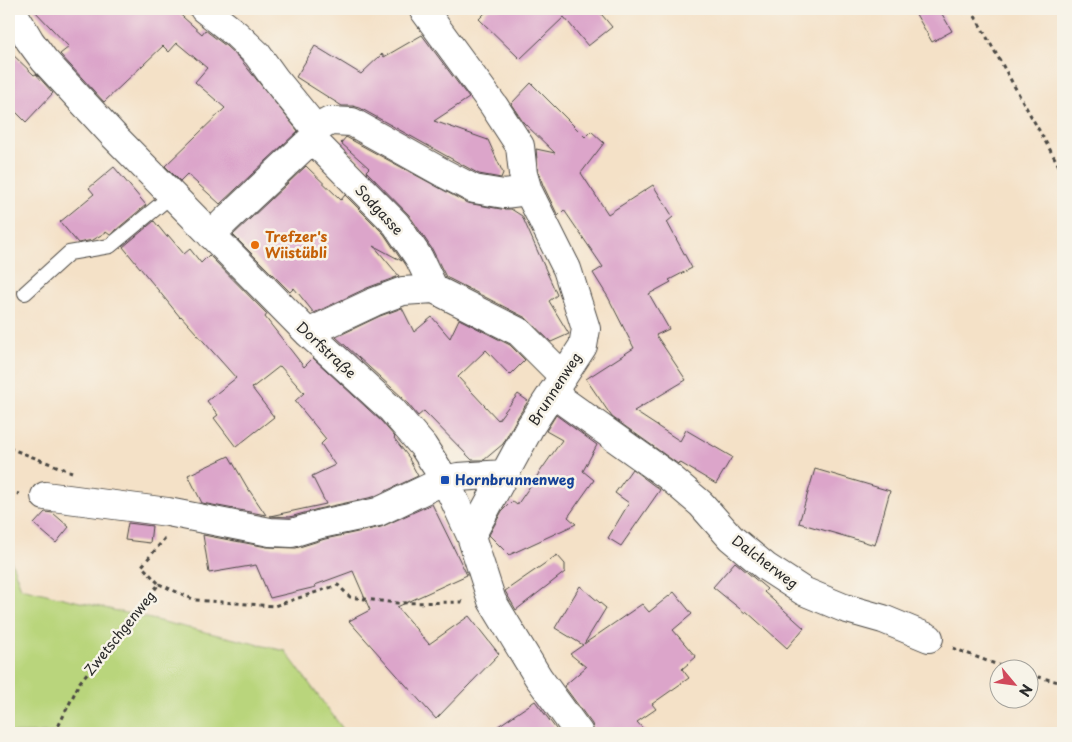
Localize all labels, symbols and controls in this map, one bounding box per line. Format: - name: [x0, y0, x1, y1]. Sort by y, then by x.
- street label: Sodgasse: [350, 180, 408, 240]
- place label: Trefzer's Wiistübli: [265, 226, 327, 263]
- marker: Trefzer's Wiistübli: [249, 239, 261, 251]
- street label: Dorfstraße: [292, 316, 361, 383]
- street label: Brunnenweg: [523, 348, 586, 429]
- place label: Hornbrunnenweg: [455, 469, 575, 490]
- marker: Hornbrunnenweg: [439, 474, 451, 486]
- street label: Dalcherweg: [728, 530, 803, 594]
- street label: Zwetschgenweg: [79, 586, 160, 680]
- north arrow: [990, 660, 1040, 710]
- text: N: [1014, 681, 1038, 700]

